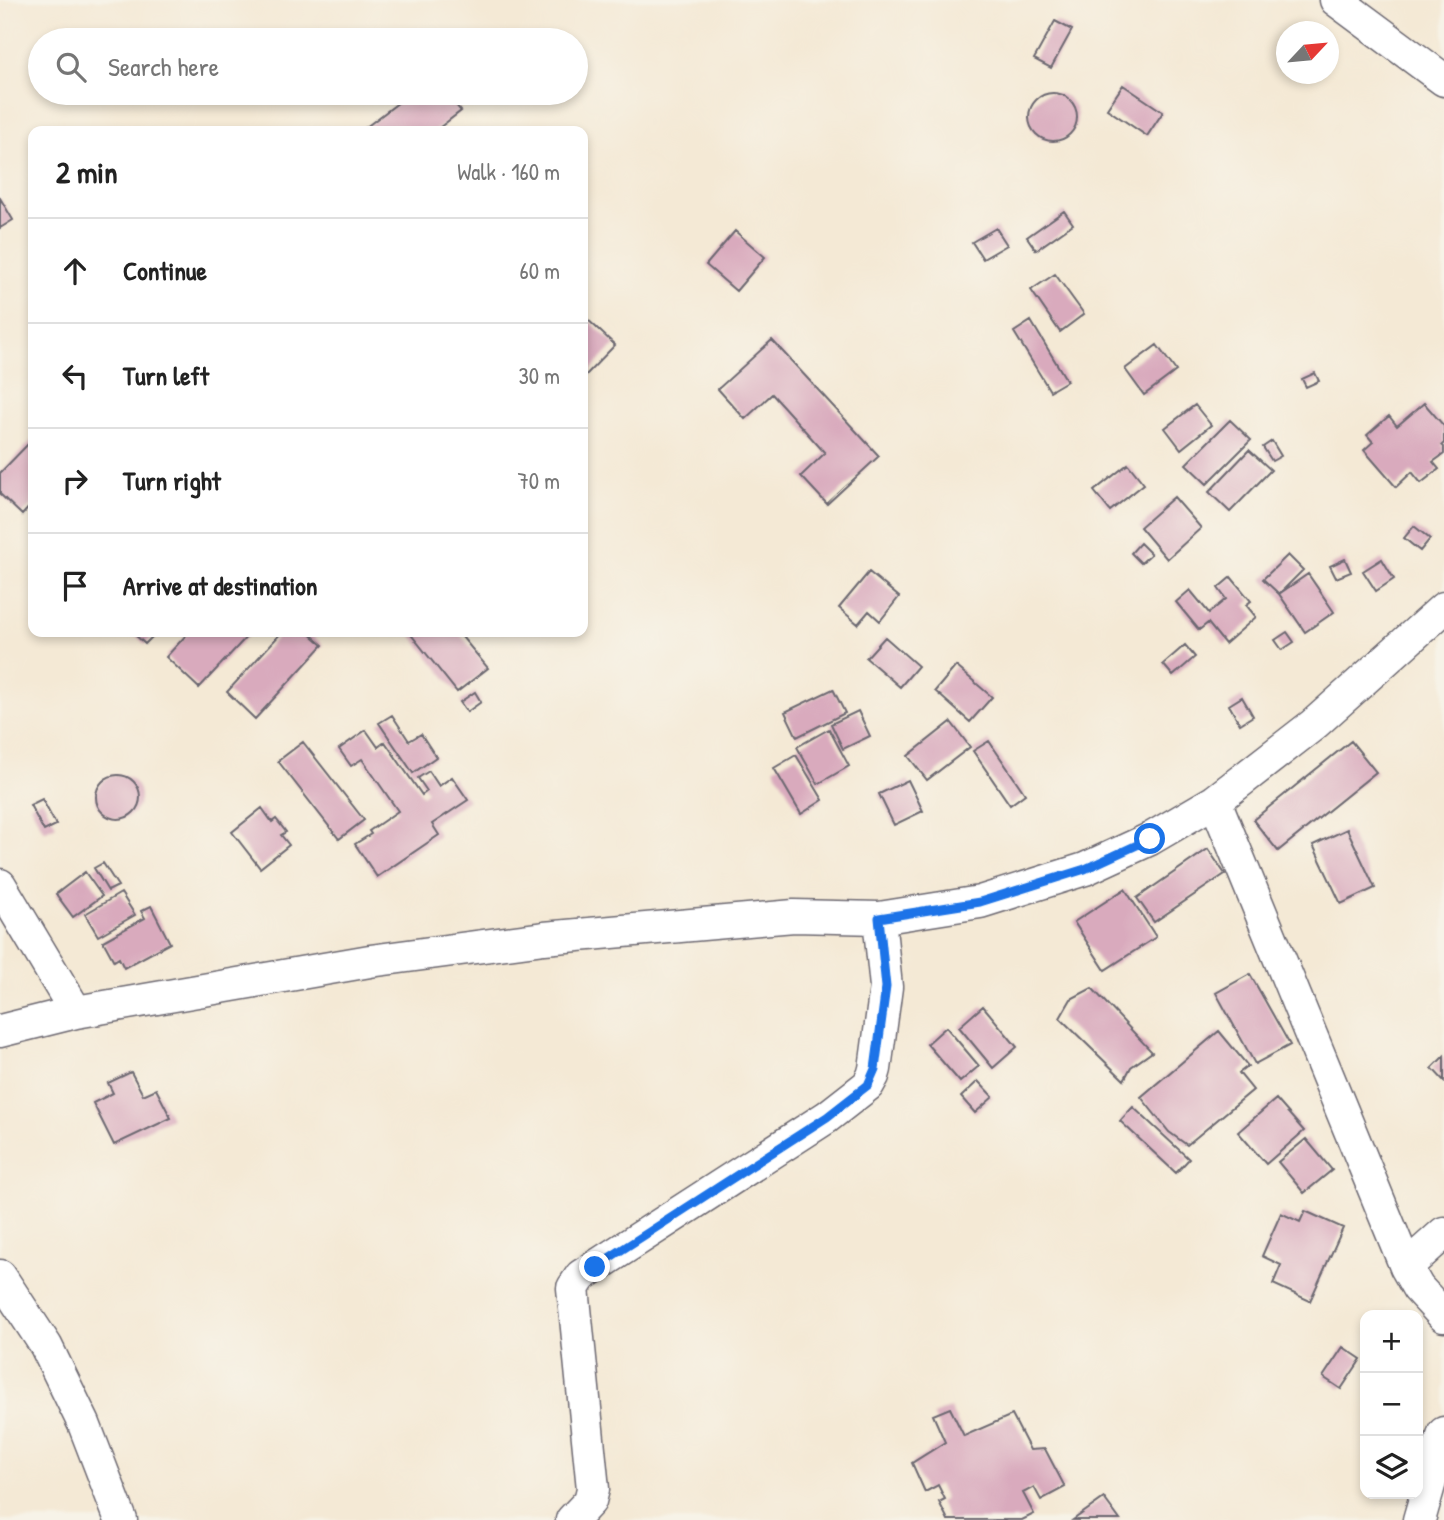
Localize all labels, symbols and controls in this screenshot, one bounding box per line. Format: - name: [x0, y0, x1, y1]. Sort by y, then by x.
- north arrow: [1276, 21, 1339, 84]
- search box: [28, 28, 588, 105]
- icon: search: [52, 48, 90, 86]
- text: Search here: [108, 49, 219, 84]
- text: 2 min: [56, 152, 118, 192]
- text: Walk · 160 m: [457, 156, 560, 187]
- icon: ahead: [56, 252, 94, 290]
- text: Continue: [123, 253, 207, 288]
- text: 60 m: [520, 255, 560, 286]
- icon: left: [56, 357, 94, 395]
- text: Turn left: [123, 358, 209, 393]
- text: 30 m: [518, 360, 560, 391]
- icon: right: [56, 462, 94, 500]
- text: Turn right: [123, 463, 221, 498]
- text: 70 m: [517, 465, 560, 496]
- icon: arrive: [56, 567, 94, 605]
- text: Arrive at destination: [123, 568, 318, 603]
- route start: [1134, 823, 1165, 854]
- route end: [579, 1251, 610, 1282]
- map controls: [1360, 1310, 1423, 1499]
- button: +: [1360, 1310, 1423, 1373]
- button: −: [1360, 1373, 1423, 1436]
- button: layers: [1360, 1436, 1423, 1499]

